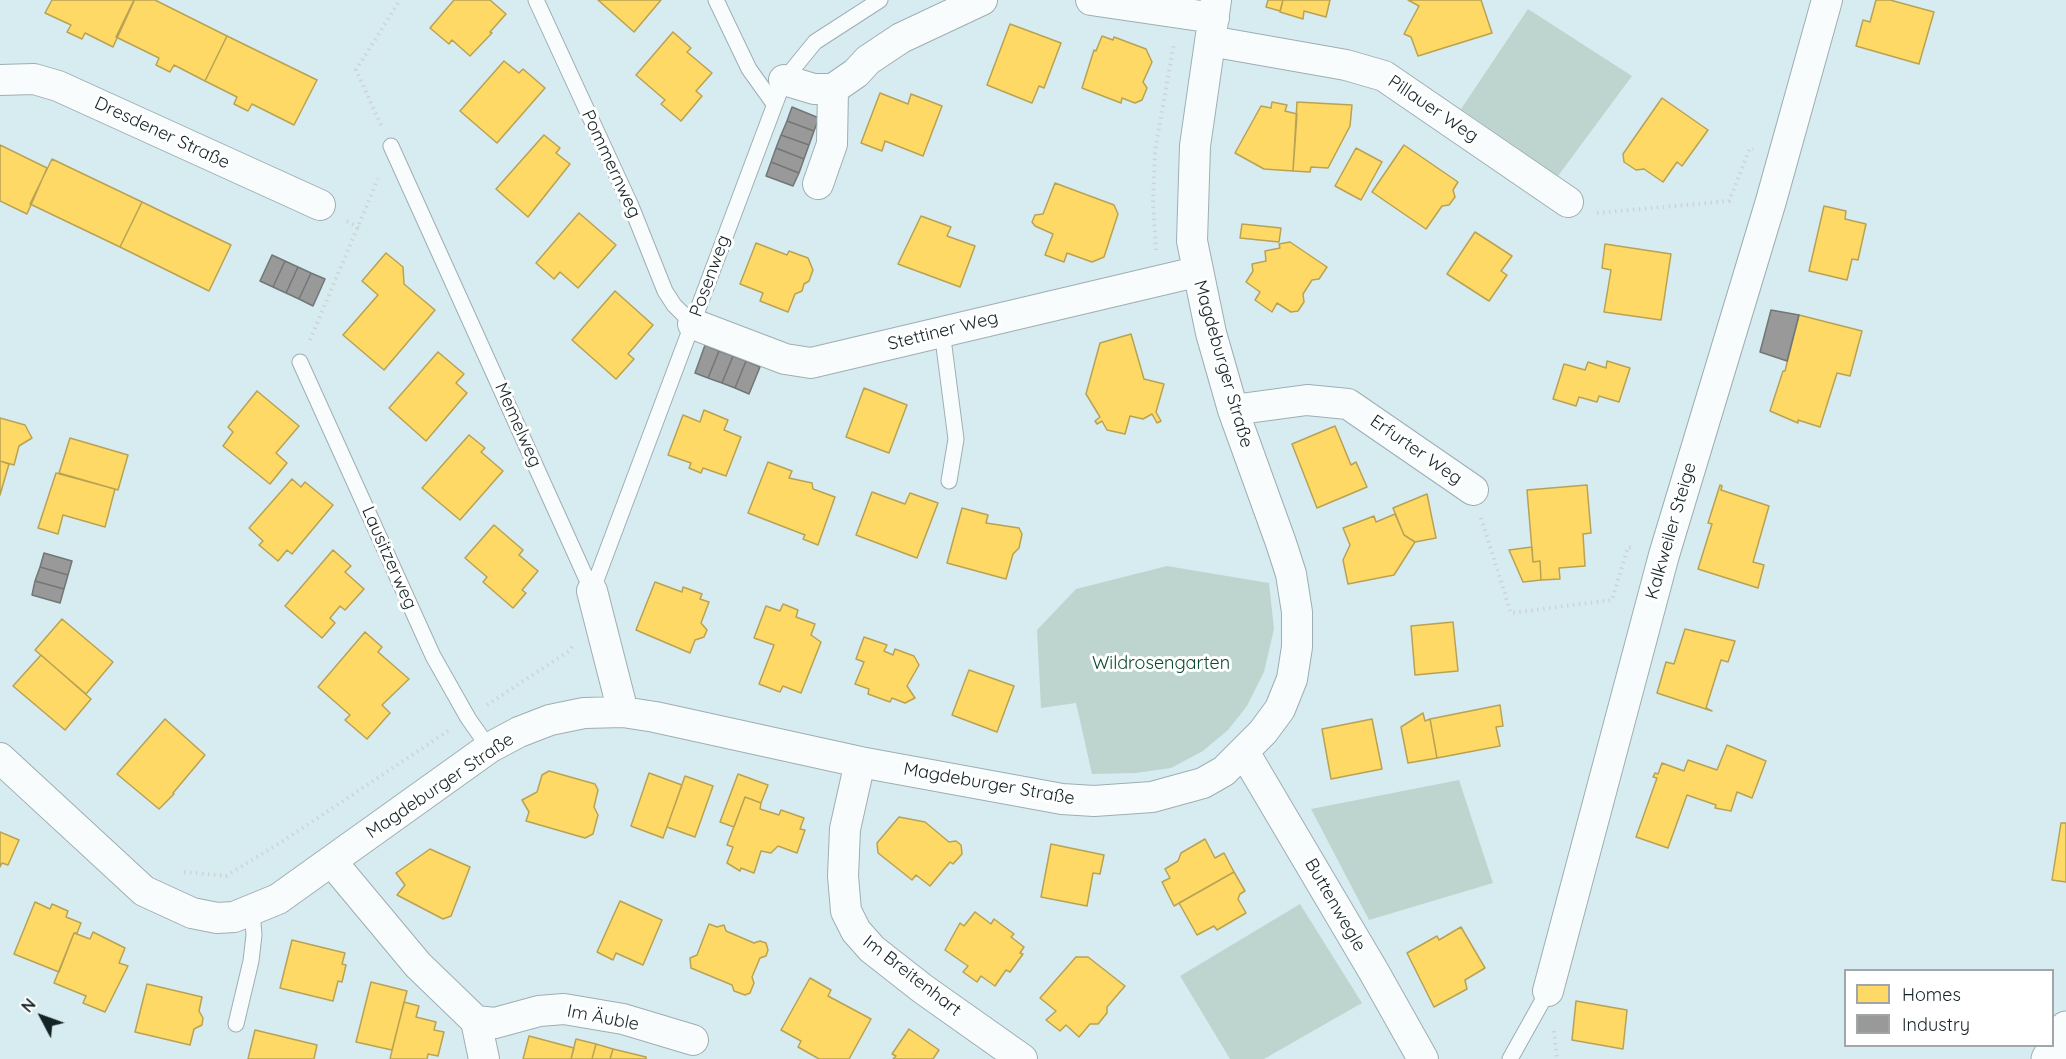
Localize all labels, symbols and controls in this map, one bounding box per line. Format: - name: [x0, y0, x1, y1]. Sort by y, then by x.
- street label: Pillauer Weg: [1384, 71, 1482, 147]
- street label: Dresdener Straße: [91, 92, 233, 174]
- street label: Pommernweg: [577, 107, 645, 221]
- street label: Posenweg: [685, 232, 735, 320]
- street label: Magdeburger Straße: [1189, 278, 1257, 450]
- street label: Stettiner Weg: [885, 307, 1001, 355]
- street label: Memelweg: [490, 379, 546, 471]
- street label: Erfurter Weg: [1366, 410, 1466, 490]
- street label: Kalkweiler Steige: [1641, 460, 1701, 602]
- street label: Lausitzerweg: [357, 503, 421, 613]
- park label: Wildrosengarten: [1092, 653, 1230, 675]
- street label: Magdeburger Straße: [362, 729, 518, 843]
- street label: Magdeburger Straße: [902, 758, 1076, 810]
- street label: Buttenwegle: [1300, 855, 1370, 955]
- street label: Im Breitenhart: [859, 931, 965, 1021]
- legend: [1844, 969, 2054, 1047]
- text: Homes: [1902, 983, 1961, 1006]
- north arrow: [12, 987, 72, 1047]
- text: N: [17, 994, 40, 1016]
- street label: Im Äuble: [565, 1000, 641, 1036]
- text: Industry: [1902, 1013, 1970, 1036]

